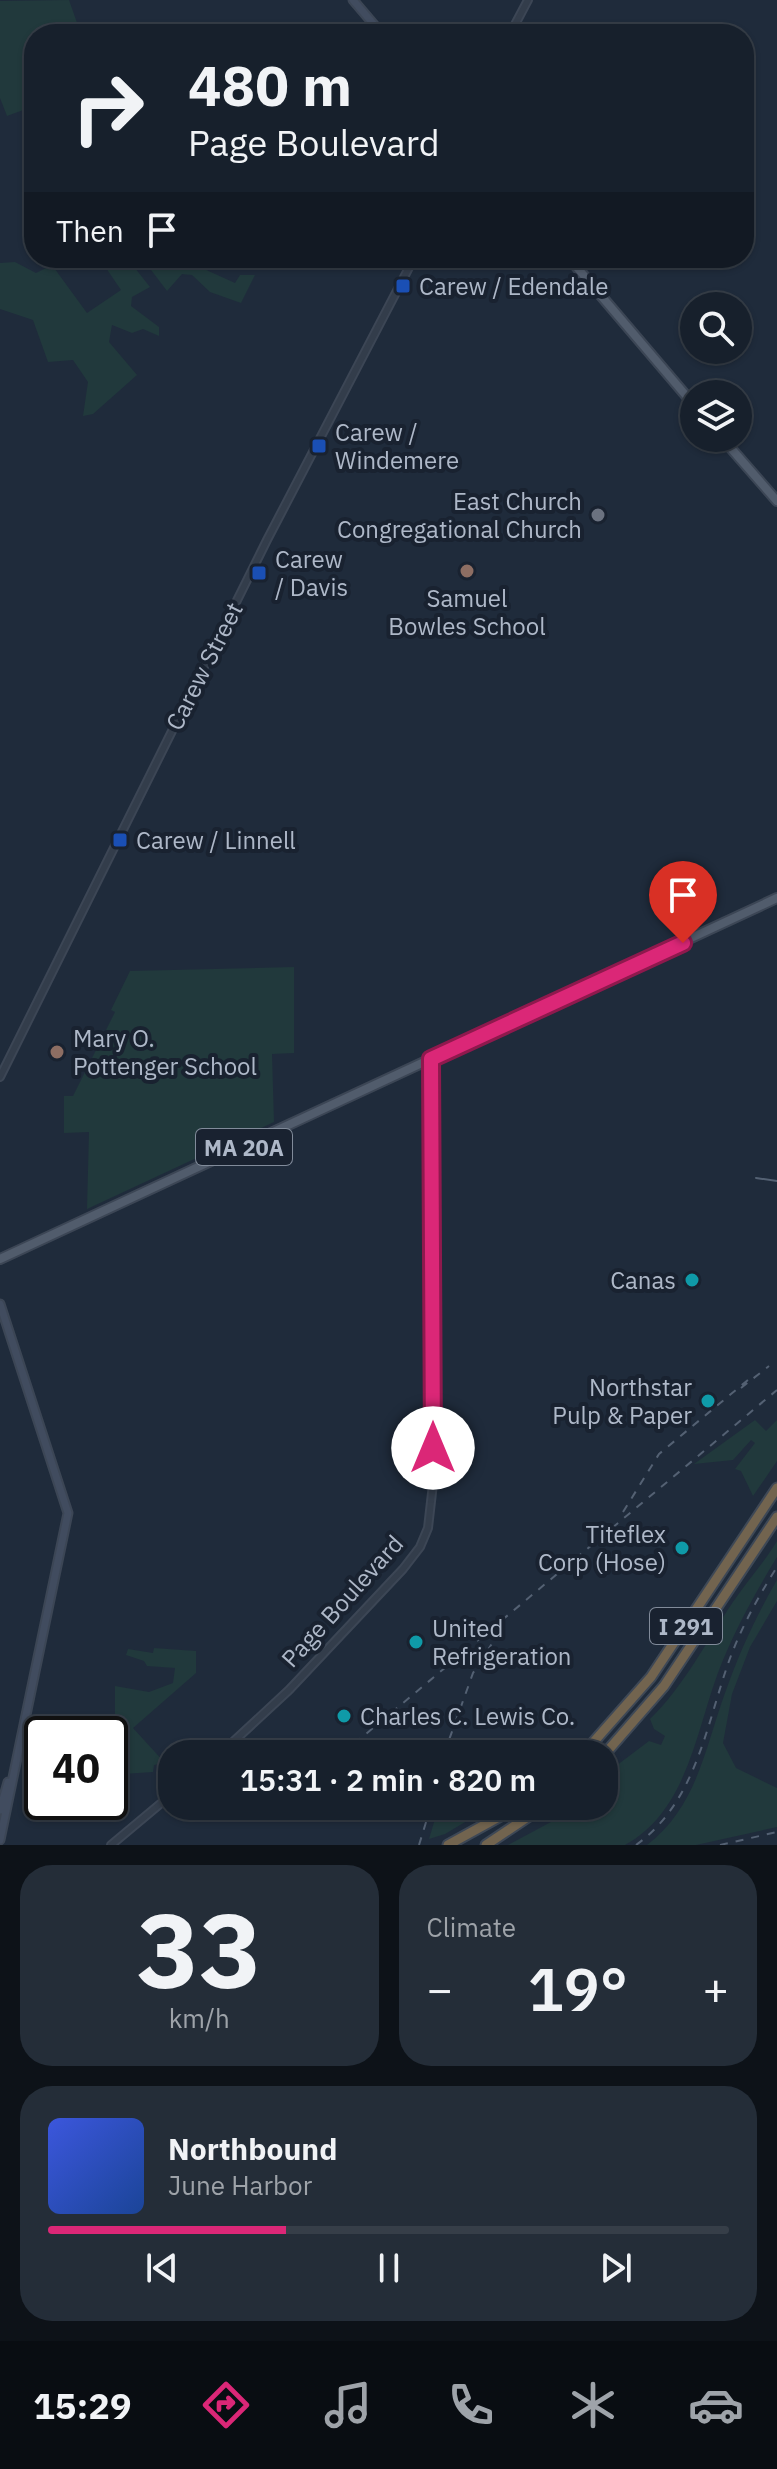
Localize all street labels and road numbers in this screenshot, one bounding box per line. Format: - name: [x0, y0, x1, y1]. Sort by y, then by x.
- street label: Carew Street: [158, 597, 250, 735]
- road number: MA 20A: [196, 1129, 292, 1165]
- street label: Page Boulevard: [274, 1528, 410, 1674]
- road number: I 291: [650, 1608, 722, 1644]

